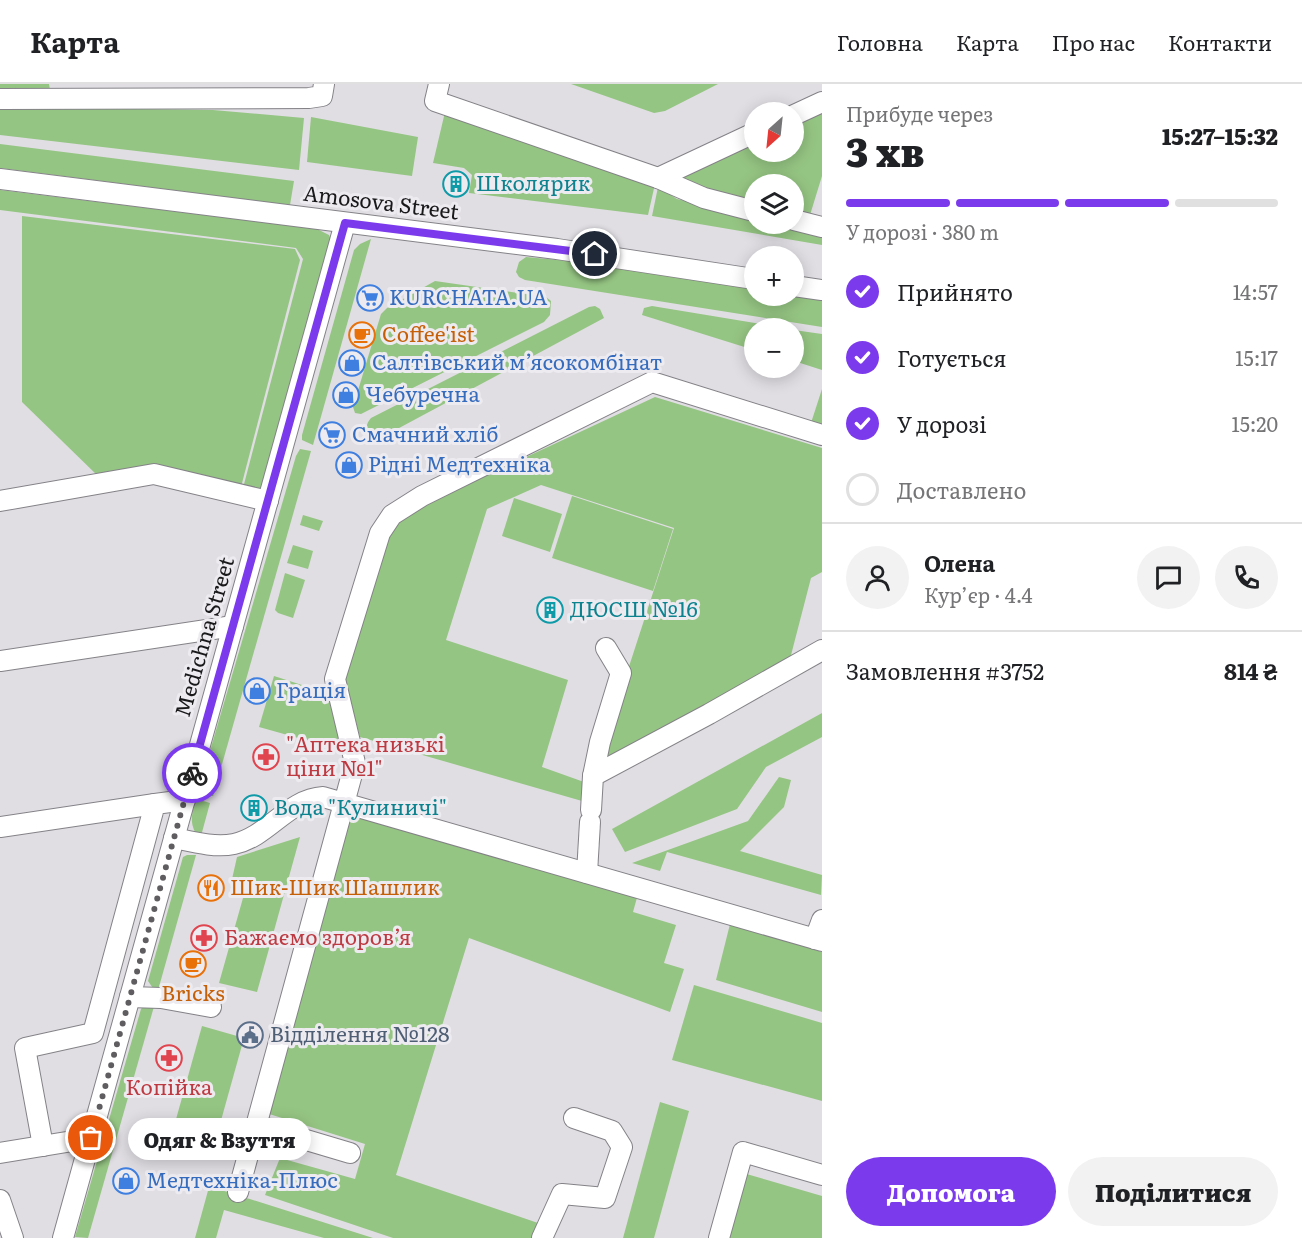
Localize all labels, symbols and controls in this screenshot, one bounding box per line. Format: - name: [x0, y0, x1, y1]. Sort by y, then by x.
- text: Карта: [30, 20, 120, 62]
- text: Головна: [837, 26, 923, 57]
- text: Карта: [956, 26, 1019, 57]
- text: Про нас: [1052, 26, 1135, 57]
- text: Контакти: [1168, 26, 1272, 57]
- text: Прибуде через: [846, 98, 993, 128]
- north arrow: [744, 102, 804, 162]
- map controls: [744, 102, 804, 378]
- text: 15:27–15:32: [1162, 119, 1278, 152]
- text: 3 хв: [846, 121, 924, 179]
- place label: Школярик: [476, 166, 591, 197]
- building icon: Школярик: [441, 169, 471, 199]
- button: layers: [744, 174, 804, 234]
- street label: Amosova Street: [302, 176, 461, 225]
- text: У дорозі · 380 m: [846, 216, 999, 246]
- pin: [569, 228, 620, 279]
- icon: home: [578, 237, 611, 270]
- button: +: [744, 246, 804, 306]
- icon: check: [846, 275, 879, 308]
- text: Прийнято: [897, 275, 1013, 308]
- text: 14:57: [1233, 276, 1278, 306]
- place label: KURCHATA.UA: [389, 280, 548, 311]
- supermarket icon: KURCHATA.UA: [355, 283, 385, 313]
- place label: Coffee'ist: [382, 317, 475, 348]
- button: −: [744, 318, 804, 378]
- cafe icon: Coffee'ist: [347, 320, 377, 350]
- icon: check: [846, 341, 879, 374]
- text: Готується: [897, 341, 1006, 374]
- text: 15:17: [1235, 342, 1278, 372]
- place label: Салтівський мʼясокомбінат: [372, 345, 662, 376]
- shop icon: Салтівський мʼясокомбінат: [337, 348, 367, 378]
- place label: Чебуречна: [366, 377, 480, 408]
- shop icon: Чебуречна: [331, 380, 361, 410]
- icon: check: [846, 407, 879, 440]
- text: У дорозі: [897, 407, 986, 440]
- text: 15:20: [1232, 408, 1278, 438]
- place label: Смачний хліб: [352, 417, 498, 448]
- supermarket icon: Смачний хліб: [317, 420, 347, 450]
- place label: Рідні Медтехніка: [368, 447, 551, 478]
- shop icon: Рідні Медтехніка: [334, 450, 364, 480]
- text: Доставлено: [897, 473, 1026, 506]
- button: person: [846, 546, 909, 609]
- text: Олена: [924, 546, 995, 579]
- button: chat: [1137, 546, 1200, 609]
- button: phone: [1215, 546, 1278, 609]
- street label: Medichna Street: [165, 552, 240, 720]
- text: Кур’єр · 4.4: [924, 579, 1033, 609]
- place label: ДЮСШ №16: [570, 592, 698, 623]
- building icon: ДЮСШ №16: [535, 595, 565, 625]
- text: Замовлення #3752: [846, 654, 1044, 687]
- text: 814 ₴: [1224, 654, 1278, 687]
- place label: Грація: [276, 673, 346, 704]
- shop icon: Грація: [242, 676, 272, 706]
- place label: "Аптека низькі ціни №1": [286, 727, 445, 782]
- pharmacy icon: "Аптека низькі ціни №1": [251, 742, 281, 772]
- courier: [162, 743, 222, 803]
- icon: bike: [176, 757, 209, 790]
- place label: Вода "Кулиничі": [274, 790, 447, 821]
- building icon: Вода "Кулиничі": [239, 793, 269, 823]
- place label: Шик-Шик Шашлик: [230, 870, 440, 901]
- restaurant icon: Шик-Шик Шашлик: [196, 873, 226, 903]
- place label: Бажаємо здоровʼя: [224, 920, 411, 951]
- pharmacy icon: Бажаємо здоровʼя: [189, 923, 219, 953]
- cafe icon: Bricks: [178, 949, 208, 979]
- place label: Bricks: [161, 976, 225, 1007]
- place label: Відділення №128: [270, 1017, 450, 1048]
- public building icon: Відділення №128: [235, 1020, 265, 1050]
- pharmacy icon: Копійка: [154, 1043, 184, 1073]
- place label: Копійка: [126, 1070, 213, 1101]
- pin: [65, 1112, 116, 1163]
- callout: Одяг & Взуття: [127, 1117, 310, 1159]
- icon: bag: [74, 1121, 107, 1154]
- text: Одяг & Взуття: [144, 1124, 295, 1154]
- button: Допомога: [846, 1157, 1056, 1226]
- button: Поділитися: [1068, 1157, 1278, 1226]
- place label: Медтехніка-Плюс: [146, 1163, 338, 1194]
- shop icon: Медтехніка-Плюс: [111, 1166, 141, 1196]

